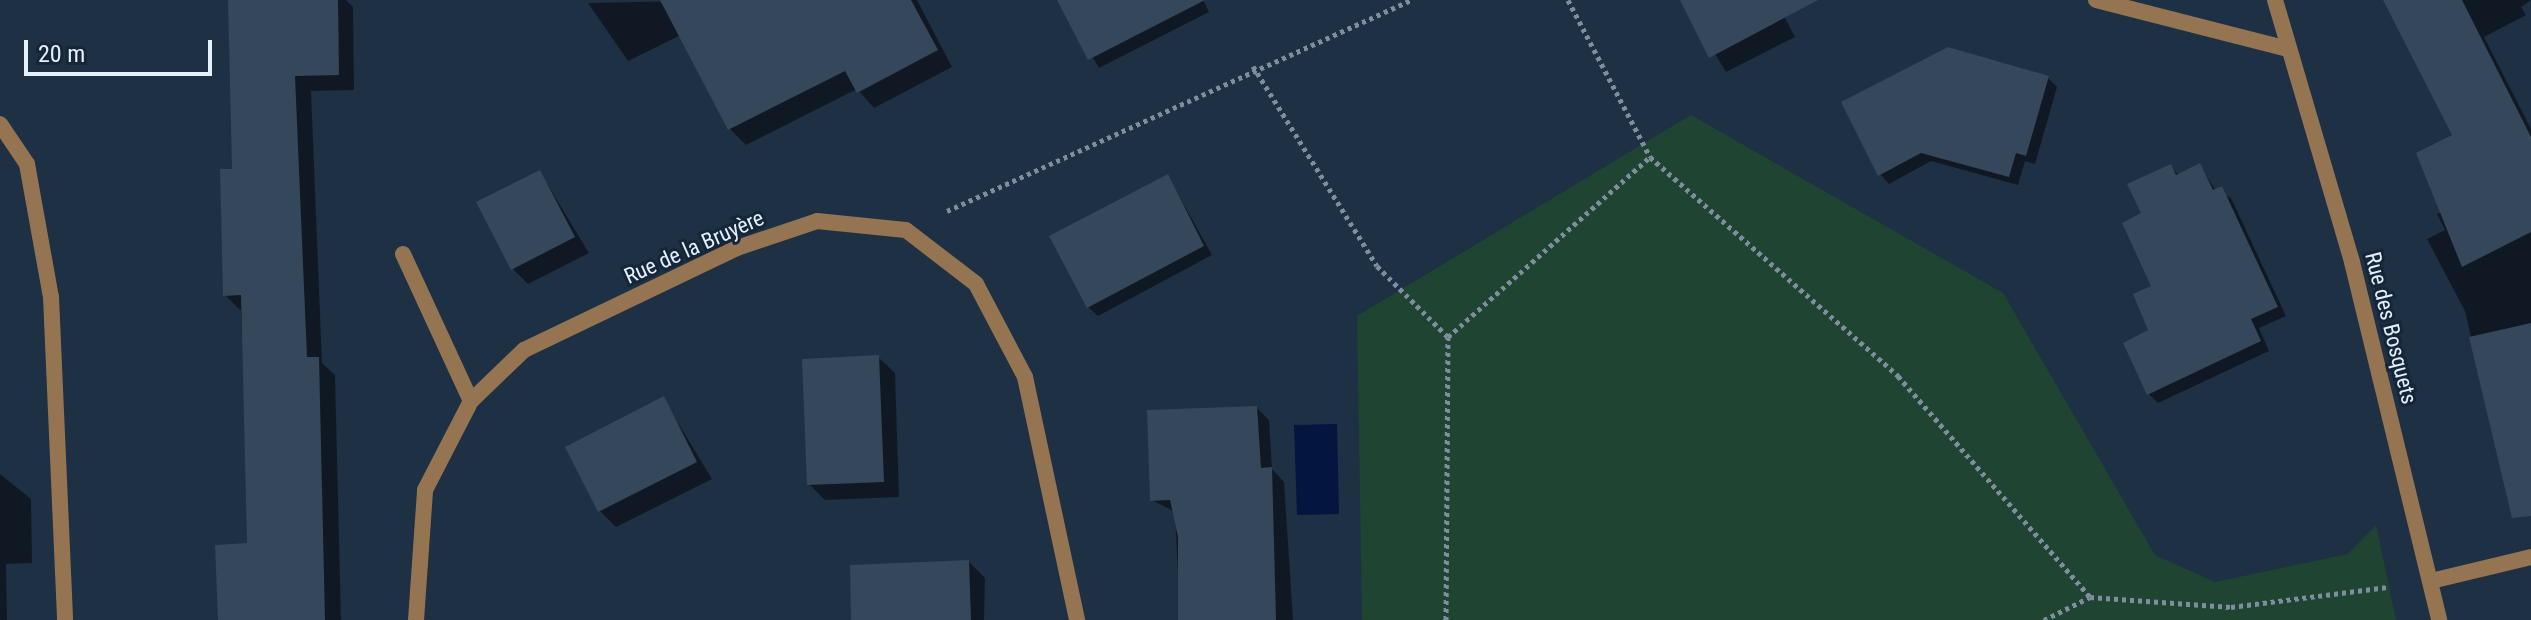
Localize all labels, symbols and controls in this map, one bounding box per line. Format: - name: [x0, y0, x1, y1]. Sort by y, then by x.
- scale bar: [28, 24, 216, 74]
- text: 20 m: [38, 40, 85, 68]
- street label: Rue de la Bruyère: [620, 204, 768, 290]
- street label: Rue des Bosquets: [2359, 249, 2423, 407]

